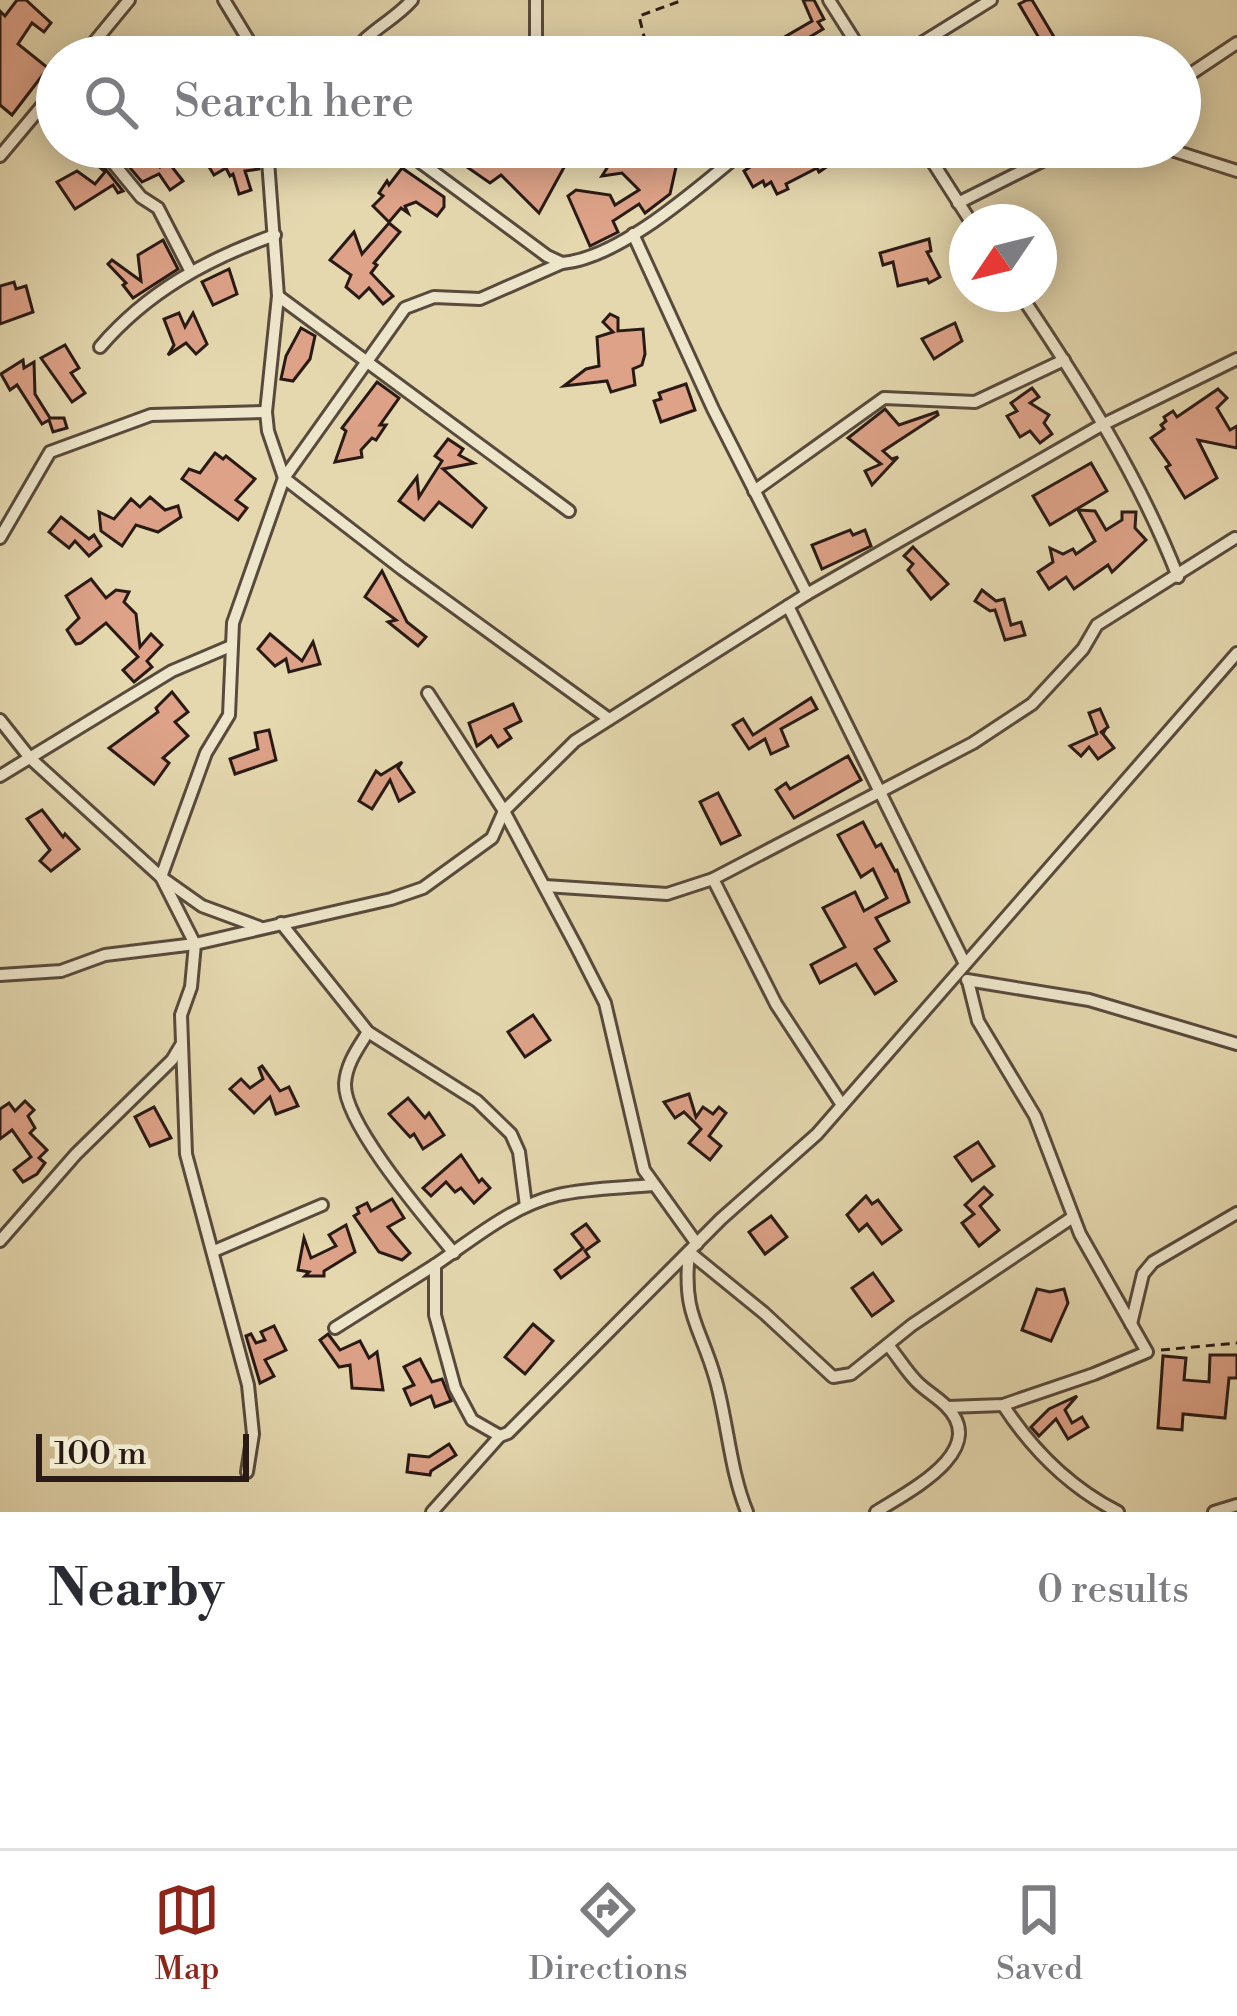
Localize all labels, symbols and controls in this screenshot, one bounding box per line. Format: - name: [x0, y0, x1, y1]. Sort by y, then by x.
- search box: [36, 36, 1201, 168]
- icon: search: [78, 69, 144, 135]
- text: Search here: [174, 74, 414, 131]
- north arrow: [949, 204, 1057, 312]
- scale bar: [36, 1428, 249, 1481]
- text: 100 m: [54, 1434, 147, 1475]
- text: Nearby: [48, 1558, 224, 1622]
- text: 0 results: [1037, 1566, 1189, 1615]
- tab: Map: [154, 1877, 220, 1990]
- tab: Directions: [529, 1877, 688, 1990]
- tab: Saved: [996, 1877, 1083, 1990]

